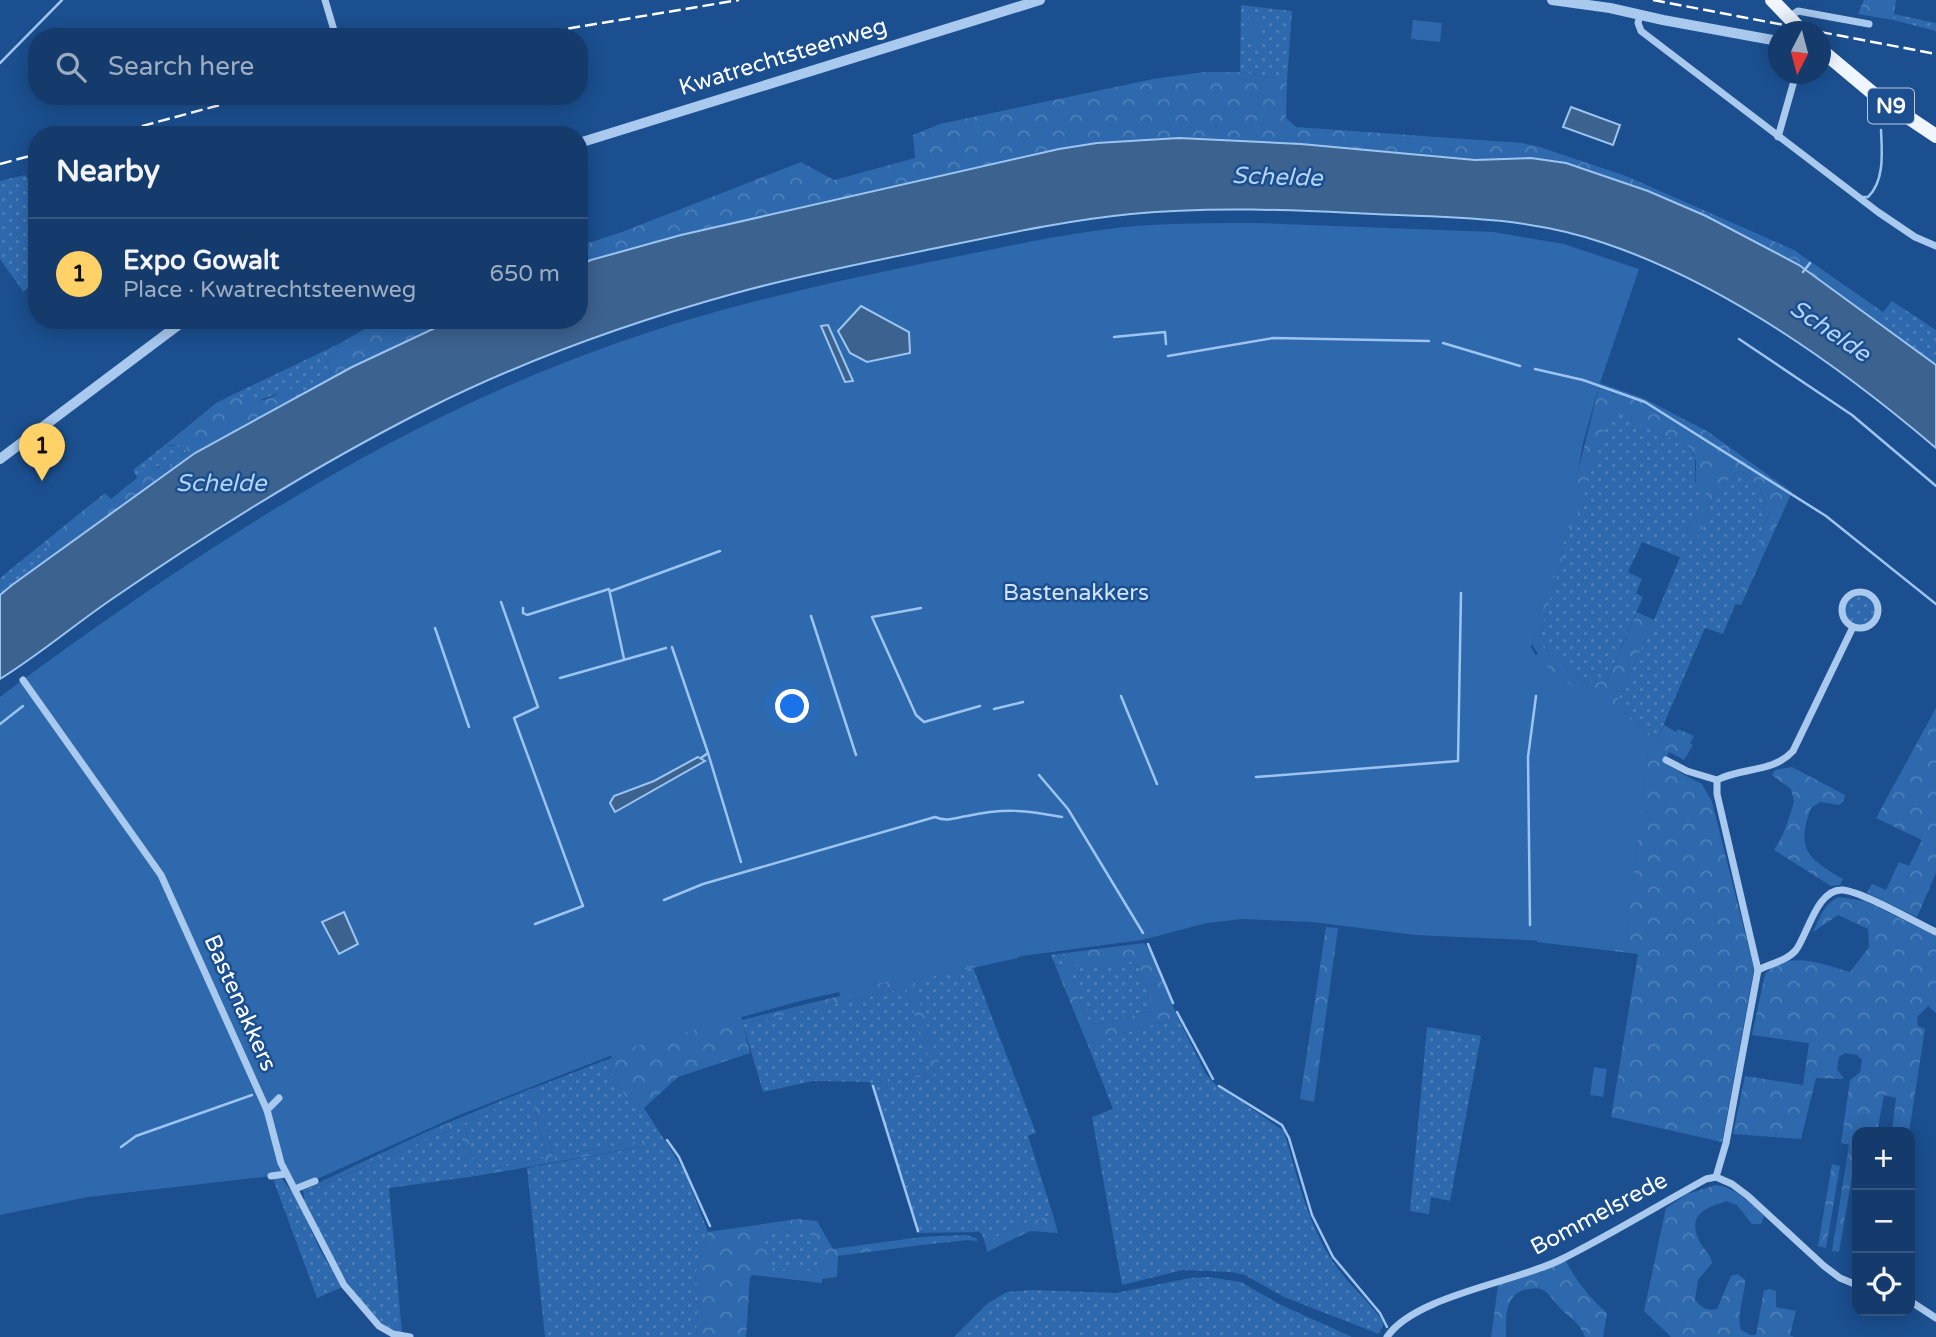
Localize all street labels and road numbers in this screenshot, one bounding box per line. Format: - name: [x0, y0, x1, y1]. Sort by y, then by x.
- street label: Kwatrechtsteenweg: [676, 12, 890, 102]
- road number: N9: [1868, 88, 1914, 124]
- street label: Bastenakkers: [197, 931, 283, 1075]
- street label: Bommelsrede: [1526, 1166, 1672, 1262]

